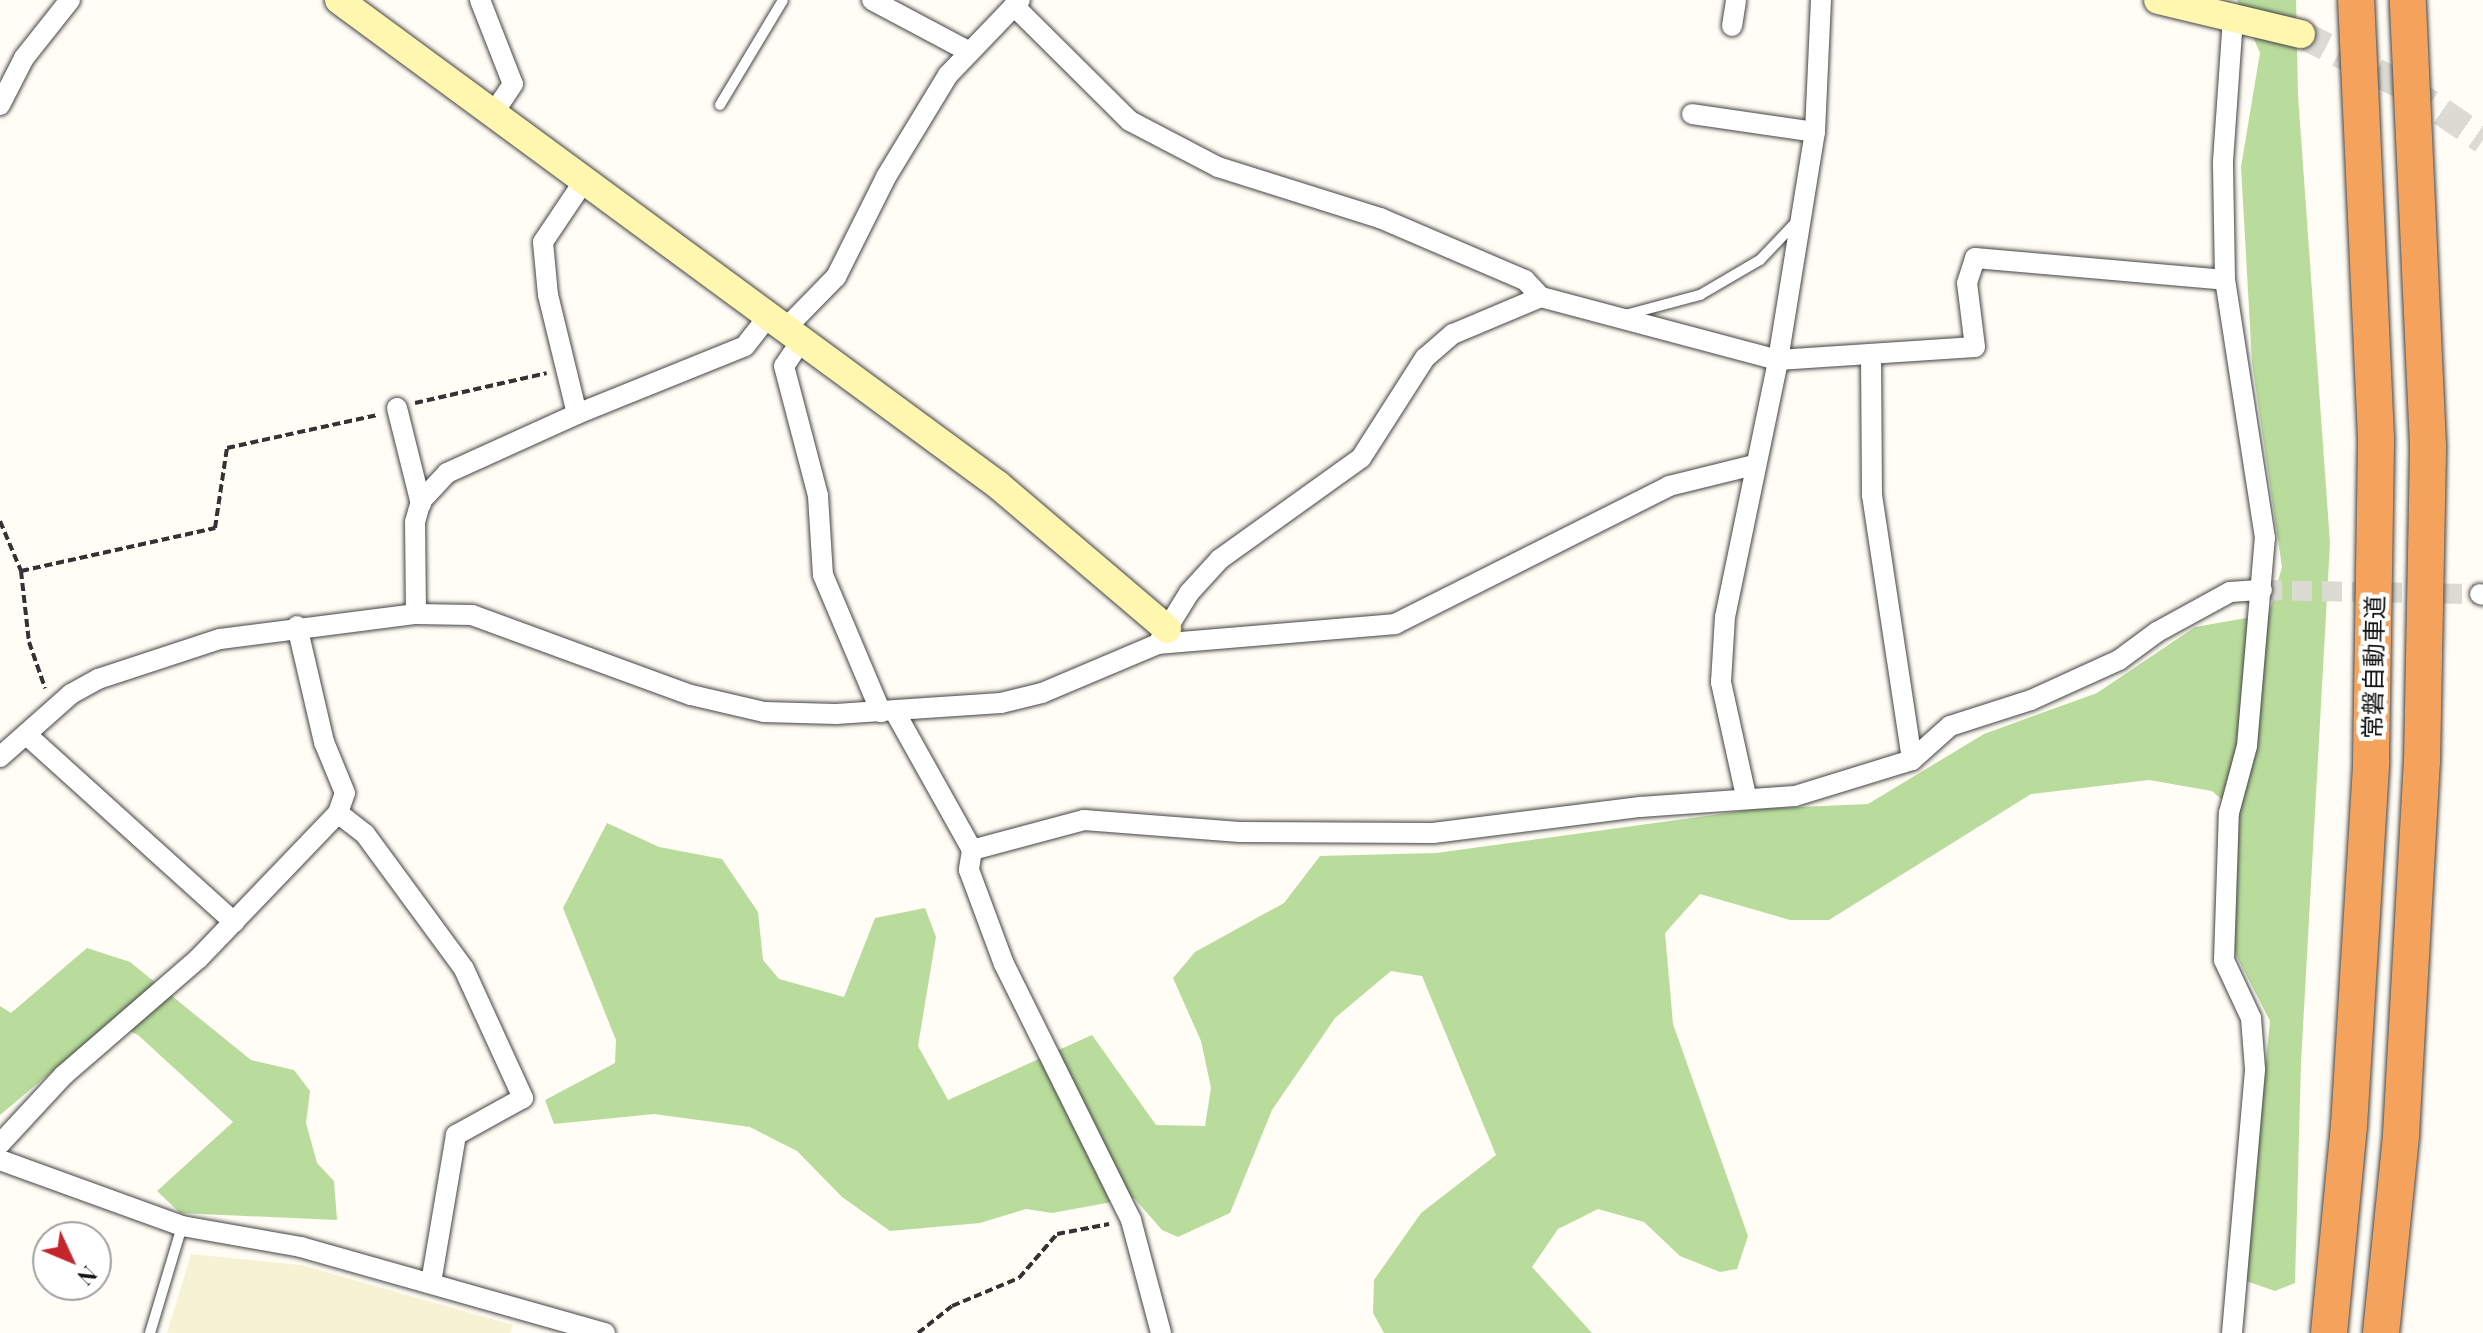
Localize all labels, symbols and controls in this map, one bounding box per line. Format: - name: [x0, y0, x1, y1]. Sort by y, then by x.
- street label: 常磐自動車道: [2357, 595, 2389, 739]
- north arrow: [32, 1221, 112, 1301]
- text: N: [72, 1260, 104, 1292]

